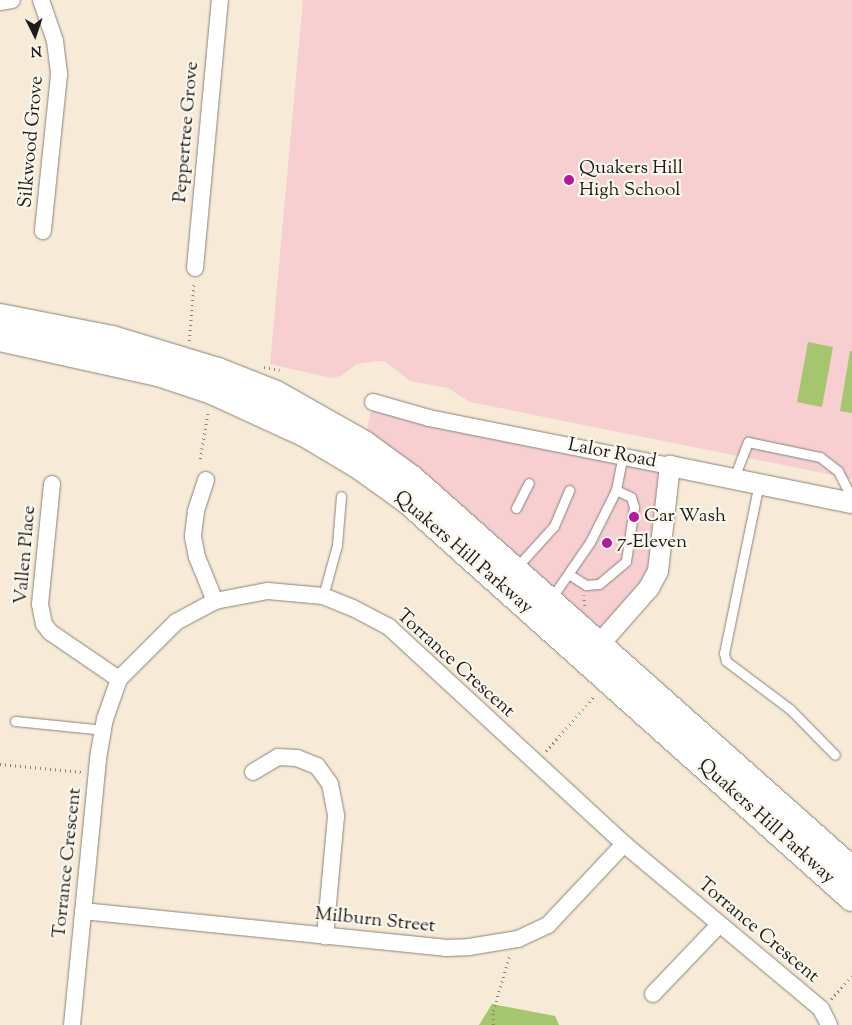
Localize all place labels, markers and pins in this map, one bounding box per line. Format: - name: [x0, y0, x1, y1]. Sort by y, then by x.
- place label: Quakers Hill High School: [579, 158, 683, 202]
- marker: Quakers Hill High School: [563, 174, 575, 186]
- place label: Car Wash: [644, 506, 726, 528]
- marker: Car Wash: [628, 511, 640, 523]
- place label: 7-Eleven: [617, 532, 687, 554]
- marker: 7-Eleven: [601, 537, 613, 549]

